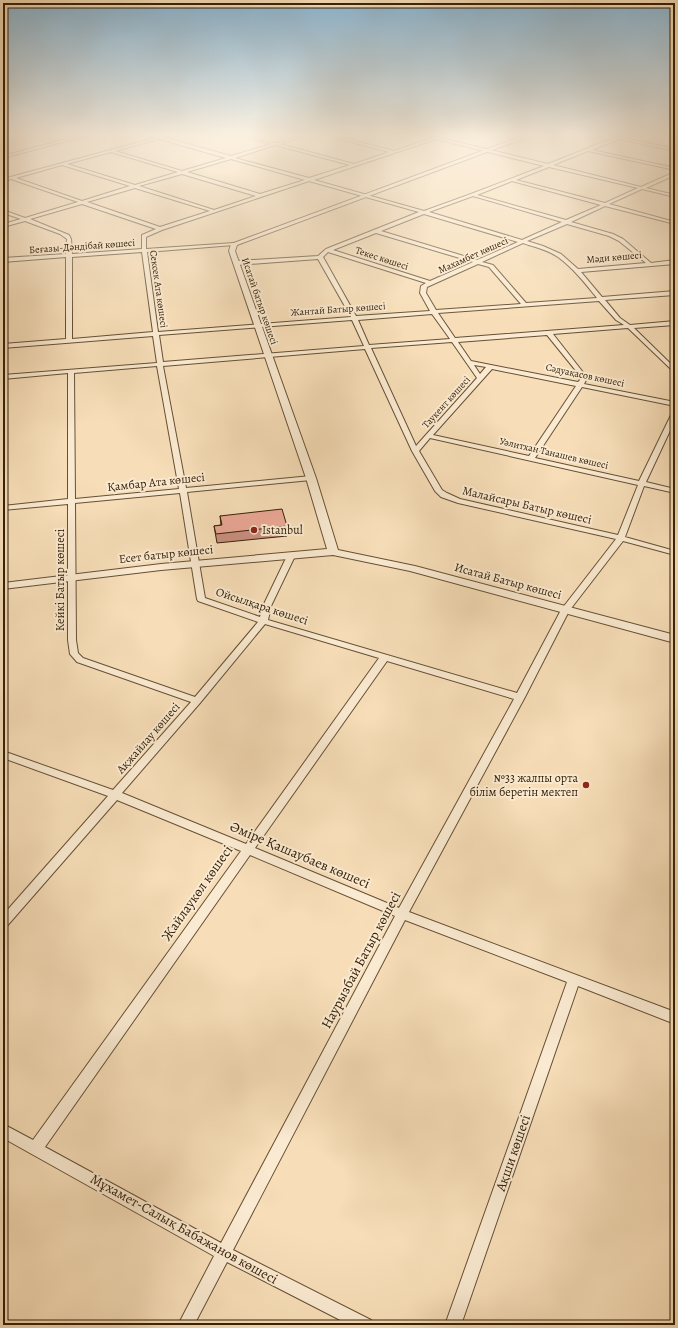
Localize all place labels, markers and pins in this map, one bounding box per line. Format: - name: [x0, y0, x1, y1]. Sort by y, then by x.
- place label: Istanbul: [262, 522, 303, 538]
- marker: Istanbul: [249, 525, 259, 535]
- place label: №33 жалпы орта білім беретін мектеп: [470, 770, 578, 800]
- marker: №33 жалпы орта білім беретін мектеп: [581, 780, 591, 790]

